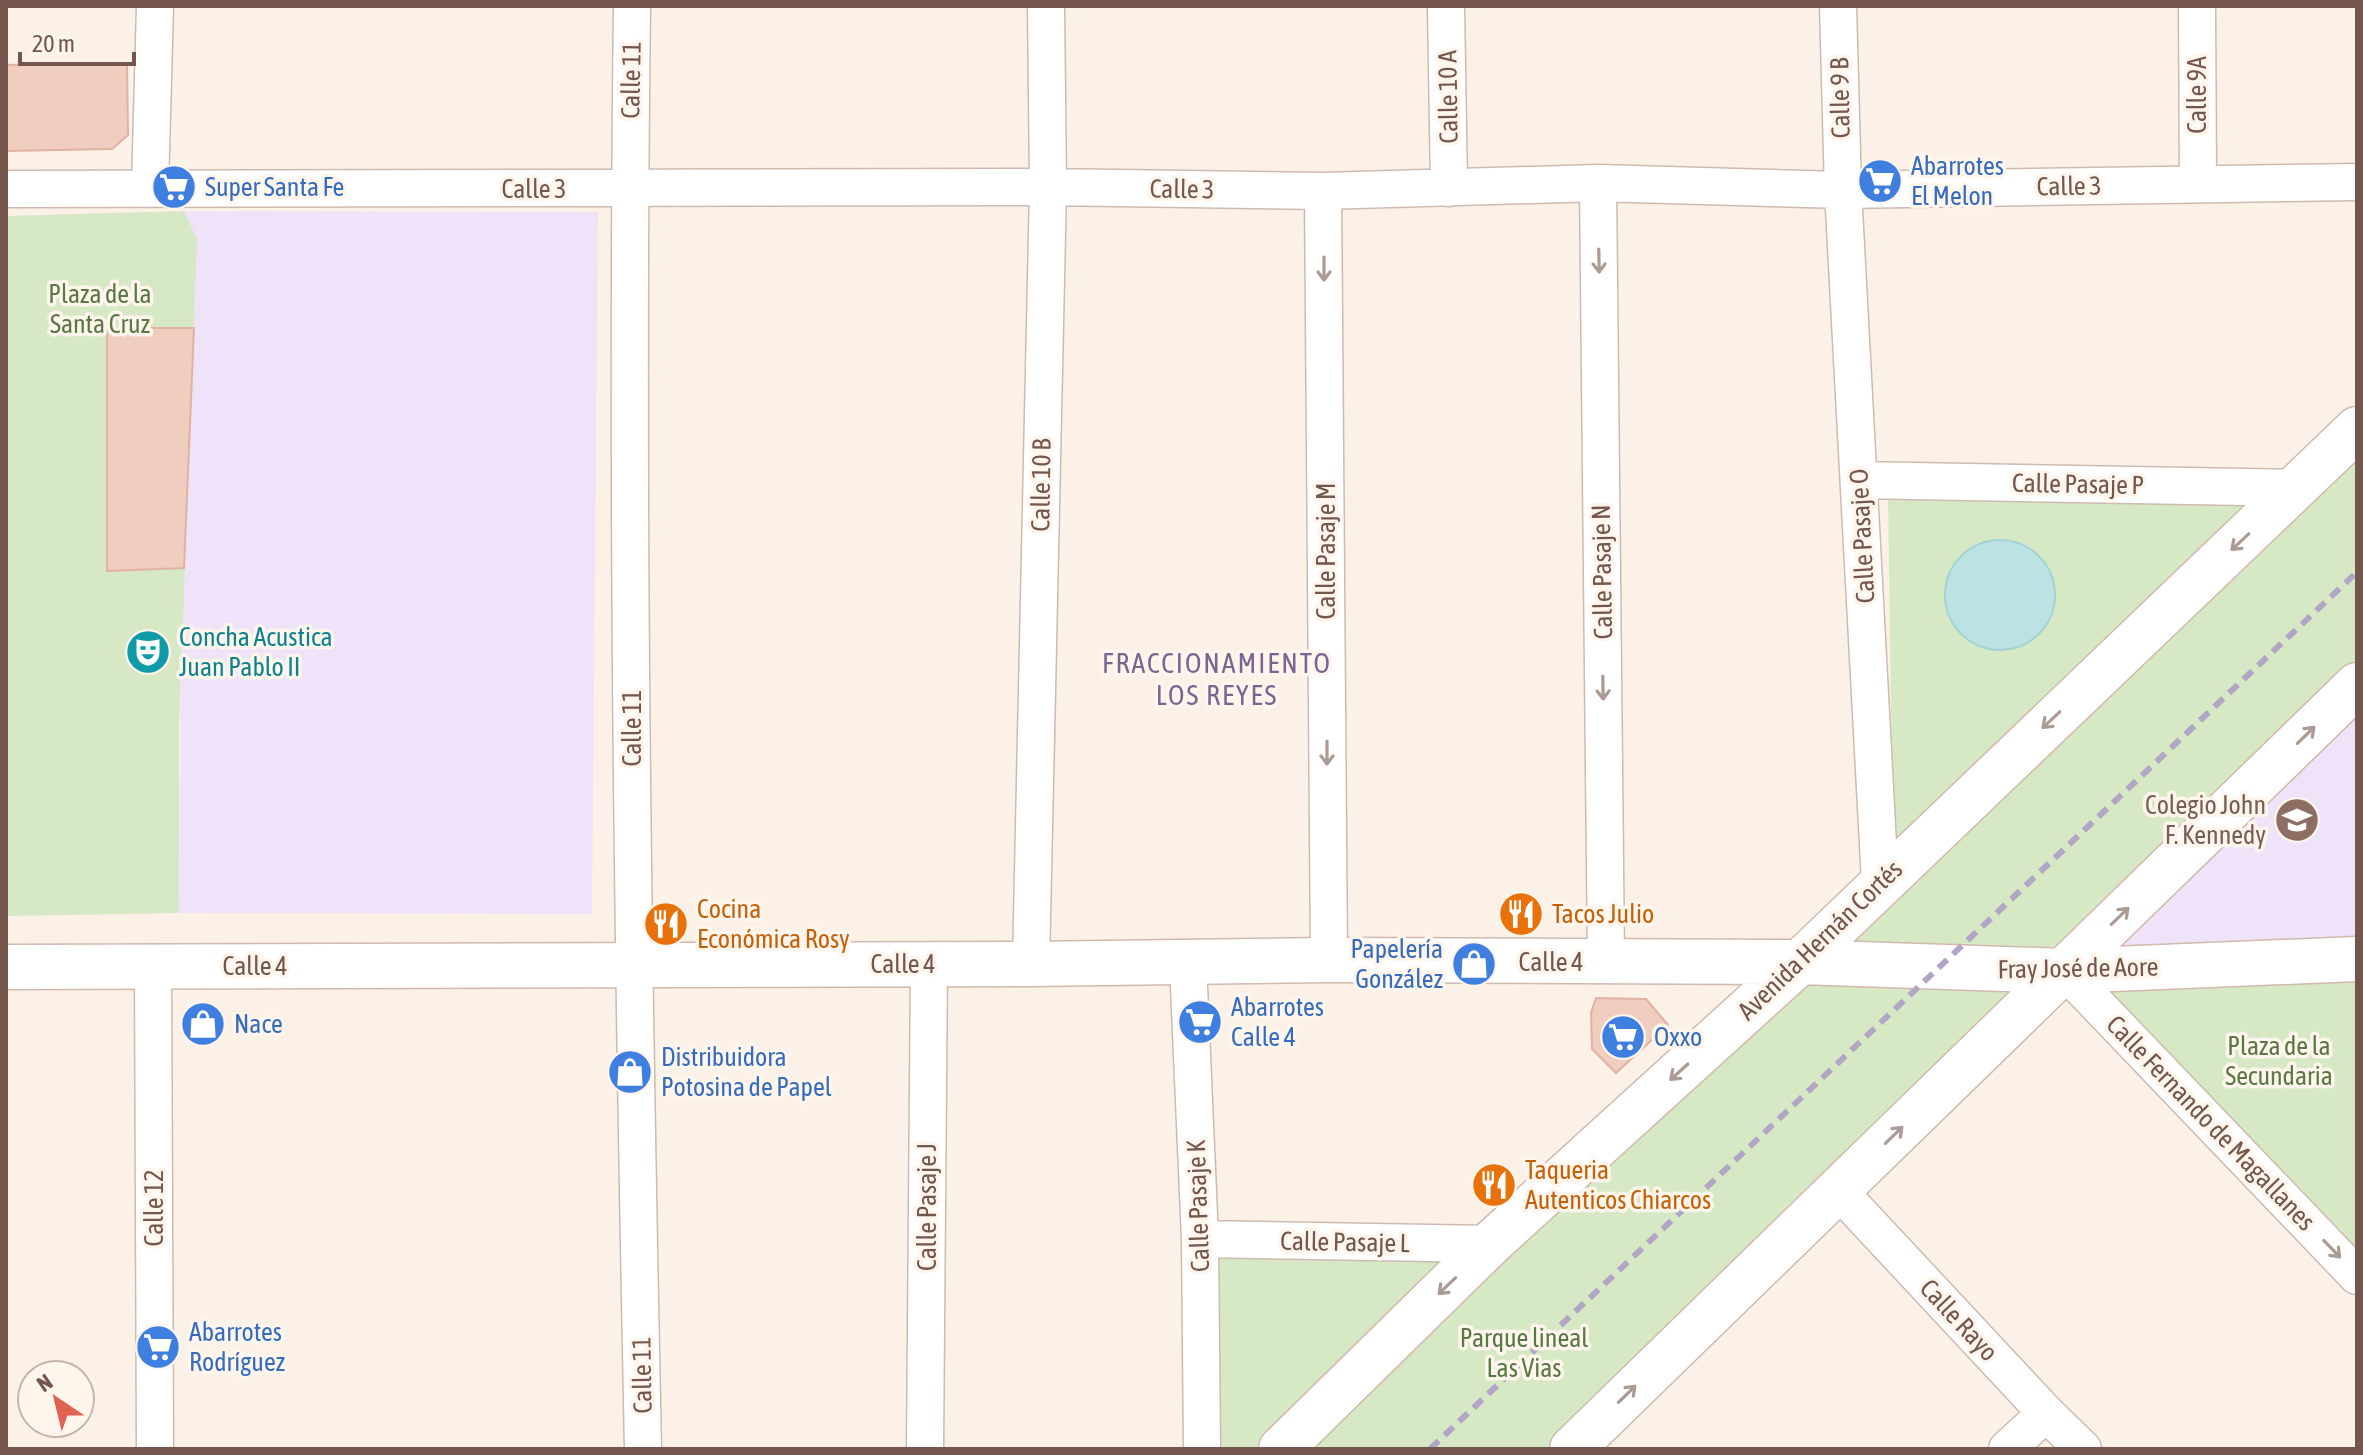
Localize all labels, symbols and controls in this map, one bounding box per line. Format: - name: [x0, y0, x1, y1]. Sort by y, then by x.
- scale bar: [20, 16, 134, 66]
- text: 20 m: [32, 30, 75, 57]
- street label: Calle 11: [615, 41, 647, 119]
- street label: Calle 10 A: [1432, 50, 1464, 144]
- street label: Calle 9A: [2182, 56, 2212, 134]
- street label: Calle 9 B: [1824, 57, 1856, 139]
- place label: Abarrotes El Melon: [1911, 151, 2004, 211]
- supermarket icon: Abarrotes El Melon: [1856, 157, 1904, 205]
- supermarket icon: Super Santa Fe: [150, 163, 198, 211]
- street label: Calle 3: [2036, 170, 2102, 202]
- place label: Super Santa Fe: [205, 172, 344, 202]
- street label: Calle 3: [1149, 173, 1215, 205]
- street label: Calle 3: [502, 174, 566, 204]
- one-way arrow: [1591, 247, 1606, 274]
- one-way arrow: [1316, 255, 1332, 282]
- park label: Plaza de la Santa Cruz: [48, 279, 152, 339]
- street label: Calle 10 B: [1025, 438, 1057, 532]
- street label: Calle Pasaje O: [1843, 468, 1881, 604]
- street label: Calle Pasaje P: [2012, 468, 2144, 500]
- street label: Calle Pasaje M: [1311, 482, 1341, 620]
- street label: Calle Pasaje N: [1586, 504, 1618, 640]
- one-way arrow: [2230, 532, 2250, 551]
- place label: Concha Acustica Juan Pablo II: [179, 622, 333, 682]
- theatre icon: Concha Acustica Juan Pablo II: [124, 628, 172, 676]
- district label: FRACCIONAMIENTO LOS REYES: [1102, 647, 1332, 711]
- one-way arrow: [1595, 674, 1611, 701]
- street label: Calle 11: [617, 689, 647, 767]
- one-way arrow: [2041, 711, 2061, 730]
- one-way arrow: [2296, 725, 2316, 744]
- one-way arrow: [1319, 739, 1335, 766]
- place label: Colegio John F. Kennedy: [2145, 790, 2266, 850]
- school or university icon: Colegio John F. Kennedy: [2273, 796, 2321, 844]
- street label: Avenida Hernán Cortés: [1732, 854, 1908, 1026]
- restaurant icon: Tacos Julio: [1497, 890, 1545, 938]
- place label: Cocina Económica Rosy: [697, 894, 850, 954]
- place label: Tacos Julio: [1552, 899, 1654, 929]
- restaurant icon: Cocina Económica Rosy: [642, 900, 690, 948]
- one-way arrow: [2110, 907, 2130, 926]
- place label: Papelería González: [1350, 934, 1443, 994]
- shop icon: Papelería González: [1450, 940, 1498, 988]
- street label: Calle 4: [1519, 947, 1583, 977]
- street label: Calle 4: [871, 949, 935, 979]
- street label: Calle 4: [223, 951, 287, 981]
- street label: Fray José de Aore: [1997, 952, 2159, 984]
- place label: Abarrotes Calle 4: [1231, 992, 1324, 1052]
- supermarket icon: Abarrotes Calle 4: [1176, 998, 1224, 1046]
- shop icon: Nace: [179, 1000, 227, 1048]
- place label: Nace: [234, 1009, 283, 1039]
- street label: Calle Fernando de Magallanes: [2101, 1009, 2321, 1237]
- supermarket icon: Oxxo: [1599, 1013, 1647, 1061]
- place label: Oxxo: [1654, 1022, 1702, 1052]
- park label: Plaza de la Secundaria: [2225, 1031, 2333, 1091]
- place label: Distribuidora Potosina de Papel: [661, 1042, 832, 1102]
- shop icon: Distribuidora Potosina de Papel: [606, 1048, 654, 1096]
- one-way arrow: [1669, 1062, 1689, 1081]
- one-way arrow: [1883, 1127, 1903, 1145]
- street label: Calle Pasaje K: [1181, 1139, 1215, 1273]
- street label: Calle Pasaje J: [912, 1143, 942, 1271]
- place label: Taqueria Autenticos Chiarcos: [1525, 1155, 1711, 1215]
- restaurant icon: Taqueria Autenticos Chiarcos: [1470, 1161, 1518, 1209]
- street label: Calle 12: [139, 1169, 169, 1247]
- street label: Calle Pasaje L: [1280, 1226, 1410, 1258]
- one-way arrow: [2322, 1239, 2341, 1258]
- street label: Calle Rayo: [1914, 1273, 2004, 1367]
- one-way arrow: [1438, 1276, 1457, 1295]
- place label: Abarrotes Rodríguez: [189, 1317, 285, 1377]
- supermarket icon: Abarrotes Rodríguez: [134, 1323, 182, 1371]
- park label: Parque lineal Las Vias: [1460, 1323, 1588, 1383]
- street label: Calle 11: [626, 1336, 658, 1414]
- north arrow: [16, 1359, 96, 1439]
- text: N: [32, 1368, 57, 1397]
- one-way arrow: [1617, 1385, 1637, 1404]

